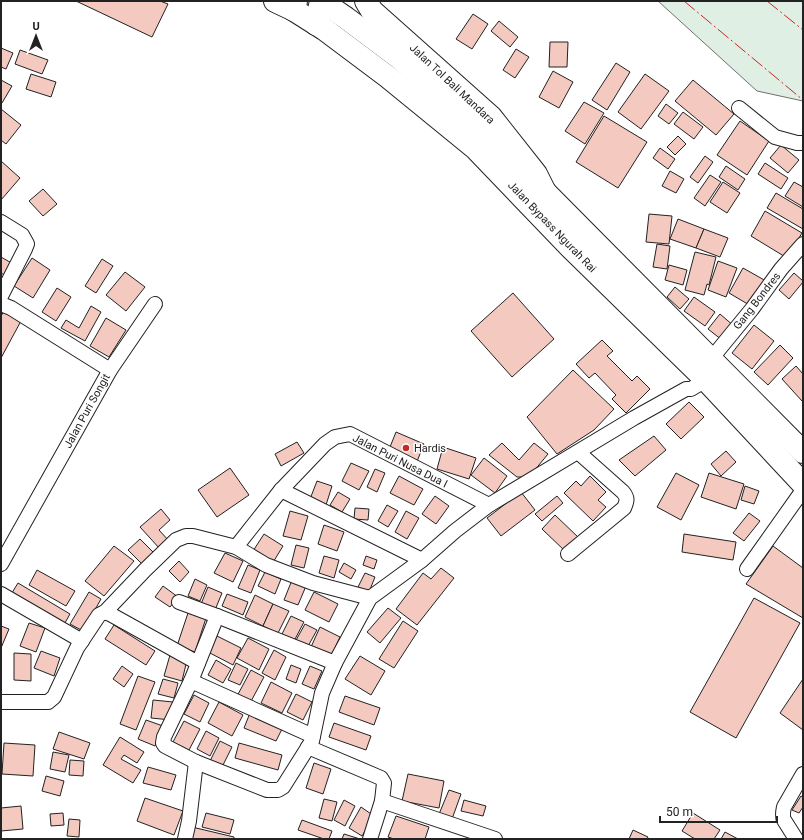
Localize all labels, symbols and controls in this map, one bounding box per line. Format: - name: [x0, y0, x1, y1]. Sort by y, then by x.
- north arrow: [16, 16, 56, 56]
- text: U: [32, 20, 40, 33]
- street label: Jalan Tol Bali Mandara: [407, 41, 497, 127]
- street label: Jalan Bypass Ngurah Rai: [505, 179, 599, 275]
- street label: Gang Bondres: [731, 270, 784, 332]
- street label: Jalan Puri Songit: [61, 371, 113, 450]
- street label: Jalan Puri Nusa Dua I: [350, 431, 450, 491]
- place label: Hardis: [414, 442, 446, 455]
- marker: Hardis: [401, 443, 411, 453]
- scale bar: [660, 798, 777, 824]
- text: 50 m: [666, 805, 693, 819]

